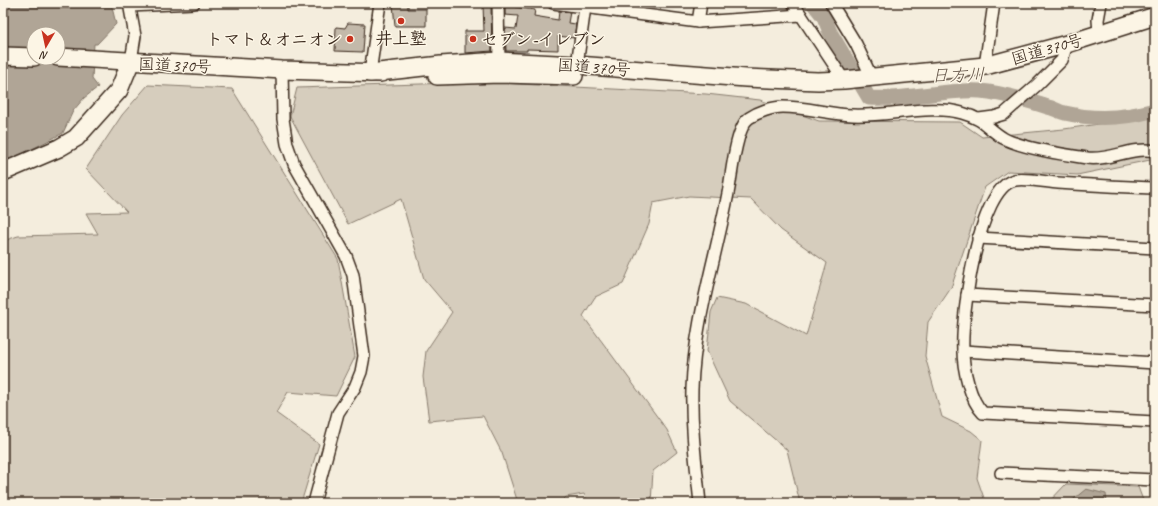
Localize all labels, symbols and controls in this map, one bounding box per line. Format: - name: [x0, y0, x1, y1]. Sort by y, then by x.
- marker: 井上塾: [396, 16, 406, 26]
- north arrow: [26, 26, 66, 66]
- place label: 井上塾: [376, 28, 427, 49]
- place label: トマト＆オニオン: [206, 29, 342, 50]
- place label: セブン-イレブン: [481, 29, 606, 50]
- street label: 国道370号: [1009, 29, 1086, 70]
- marker: トマト＆オニオン: [345, 34, 355, 44]
- marker: セブン-イレブン: [468, 34, 478, 44]
- text: N: [38, 48, 49, 63]
- street label: 国道370号: [138, 54, 212, 77]
- street label: 国道370号: [556, 54, 632, 81]
- water label: 日方川: [931, 64, 985, 86]

